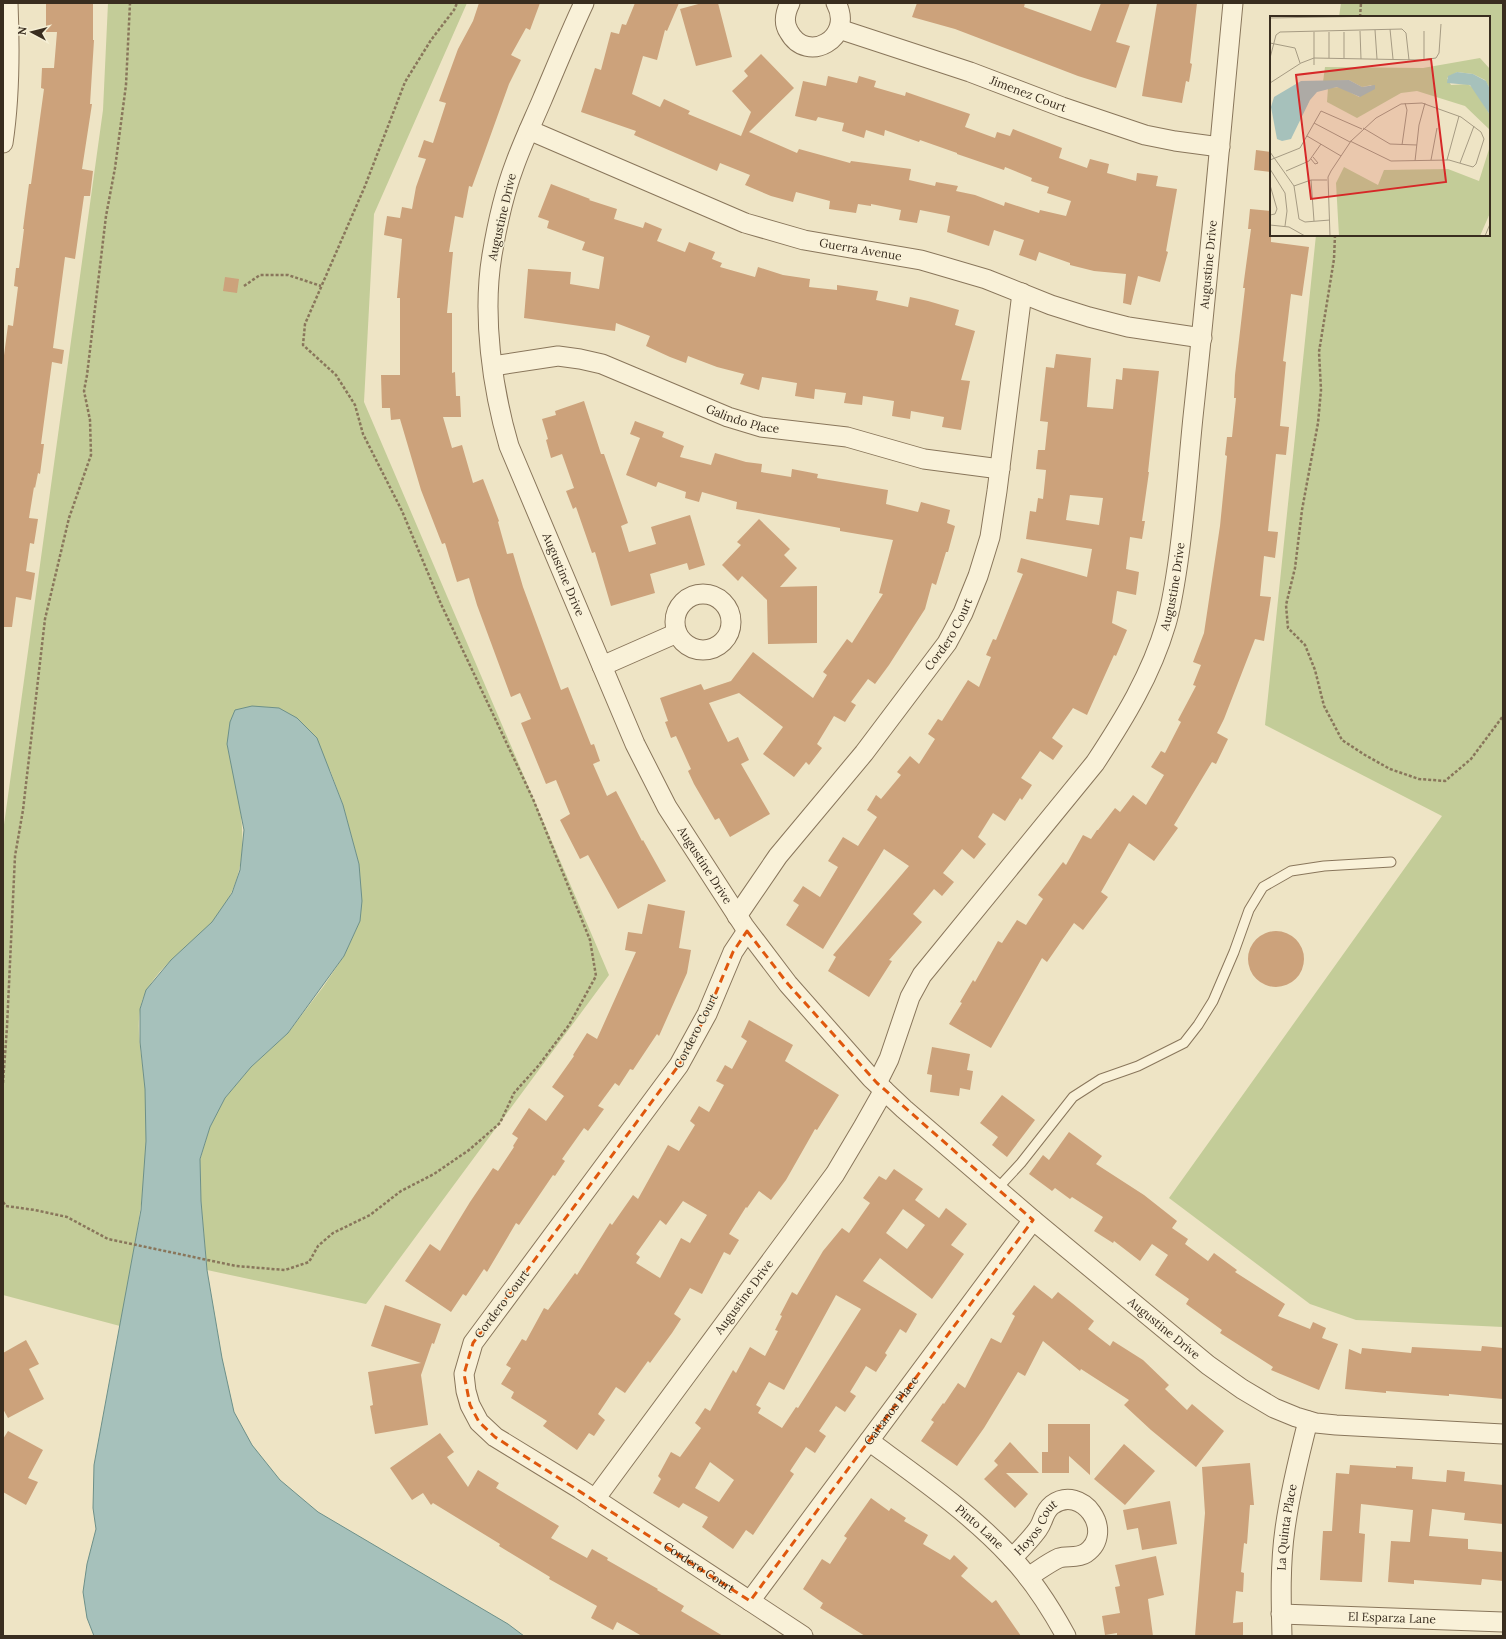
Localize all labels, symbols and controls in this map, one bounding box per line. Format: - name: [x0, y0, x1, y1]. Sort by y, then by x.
- north arrow: [12, 12, 52, 52]
- inset map: [1270, 16, 1490, 236]
- text: N: [15, 25, 30, 36]
- street label: Jimenez Court: [987, 72, 1069, 115]
- street label: Augustine Drive: [484, 171, 519, 263]
- street label: Augustine Drive: [1196, 219, 1220, 310]
- street label: Guerra Avenue: [818, 235, 903, 264]
- street label: Galindo Place: [704, 401, 781, 436]
- street label: Augustine Drive: [539, 530, 588, 619]
- street label: Augustine Drive: [1156, 541, 1188, 633]
- street label: Cordero Court: [921, 595, 975, 673]
- street label: Augustine Drive: [674, 823, 736, 907]
- street label: Cordero Court: [670, 991, 721, 1071]
- street label: Augustine Drive: [711, 1256, 776, 1338]
- street label: Cordero Court: [471, 1266, 532, 1341]
- street label: Augustine Drive: [1124, 1293, 1204, 1363]
- street label: Gaitanos Place: [860, 1373, 922, 1448]
- street label: La Quinta Place: [1274, 1482, 1300, 1571]
- street label: Hoyos Cout: [1011, 1496, 1060, 1558]
- street label: Pinto Lane: [953, 1501, 1008, 1552]
- street label: Cordero Court: [661, 1538, 738, 1596]
- street label: El Esparza Lane: [1348, 1608, 1437, 1627]

